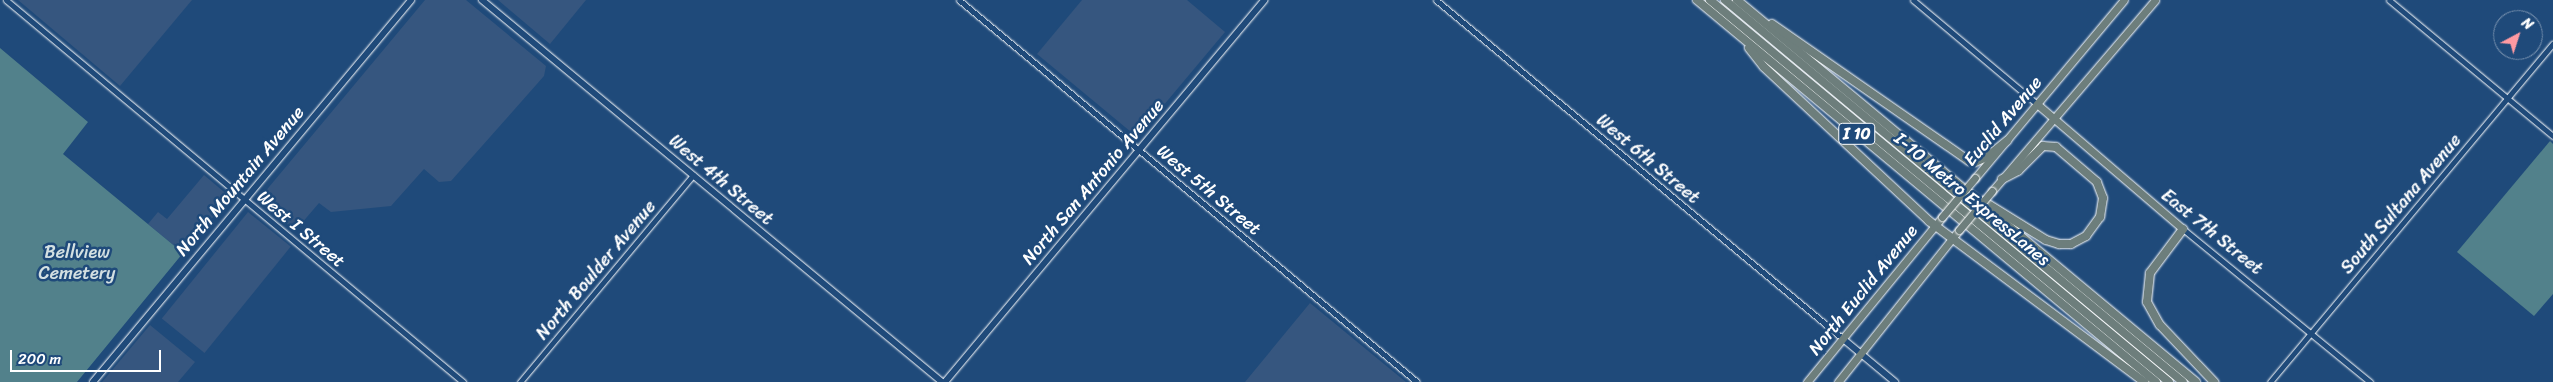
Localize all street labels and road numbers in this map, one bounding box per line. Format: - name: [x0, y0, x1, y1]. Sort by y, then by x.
- street label: Euclid Avenue: [1959, 72, 2047, 170]
- street label: North San Antonio Avenue: [1017, 95, 1169, 269]
- street label: North Mountain Avenue: [171, 102, 309, 260]
- street label: West 6th Street: [1592, 109, 1704, 209]
- road number: I 10: [1838, 120, 1876, 148]
- street label: I-10 Metro ExpressLanes: [1889, 127, 2055, 271]
- street label: West 4th Street: [664, 130, 778, 230]
- street label: South Sultana Avenue: [2336, 130, 2466, 278]
- street label: West 5th Street: [1153, 140, 1265, 240]
- street label: East 7th Street: [2157, 184, 2267, 280]
- street label: West I Street: [253, 186, 349, 272]
- street label: North Boulder Avenue: [532, 196, 660, 344]
- street label: North Euclid Avenue: [1804, 221, 1922, 359]

